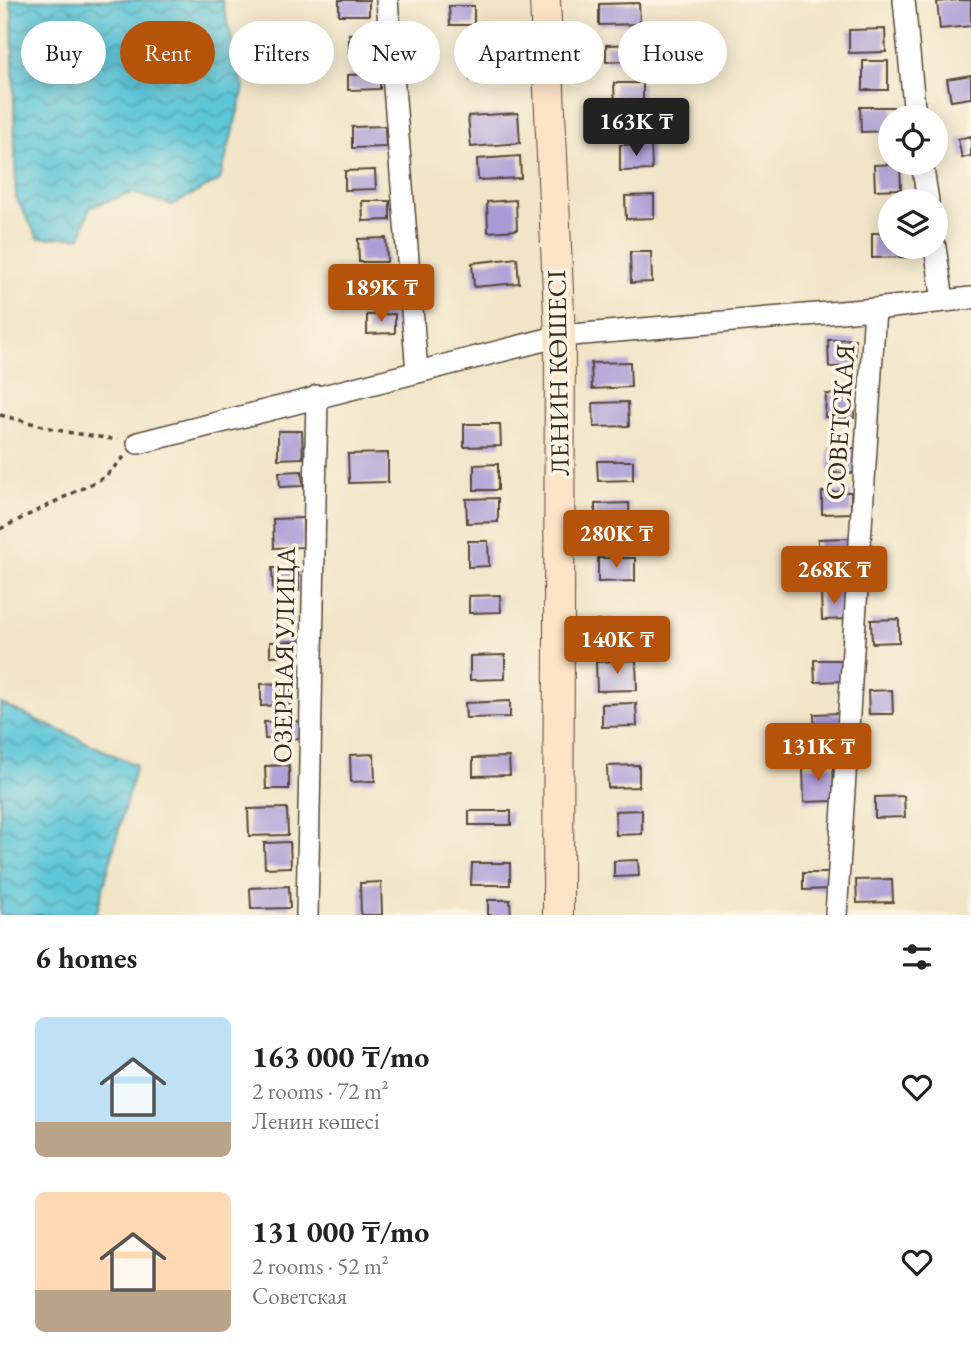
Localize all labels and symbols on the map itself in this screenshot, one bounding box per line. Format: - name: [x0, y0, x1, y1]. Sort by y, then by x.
- pin: 163K ₸: [579, 99, 693, 158]
- pin: 189K ₸: [324, 264, 438, 324]
- street label: ЛЕНИН КӨШЕСІ: [539, 270, 577, 476]
- street label: СОВЕТСКАЯ: [818, 343, 862, 501]
- pin: 280K ₸: [559, 510, 673, 570]
- street label: ОЗЕРНАЯ УЛИЦА: [265, 546, 303, 763]
- pin: 268K ₸: [777, 546, 891, 606]
- pin: 140K ₸: [560, 616, 674, 676]
- pin: 131K ₸: [761, 724, 875, 783]

